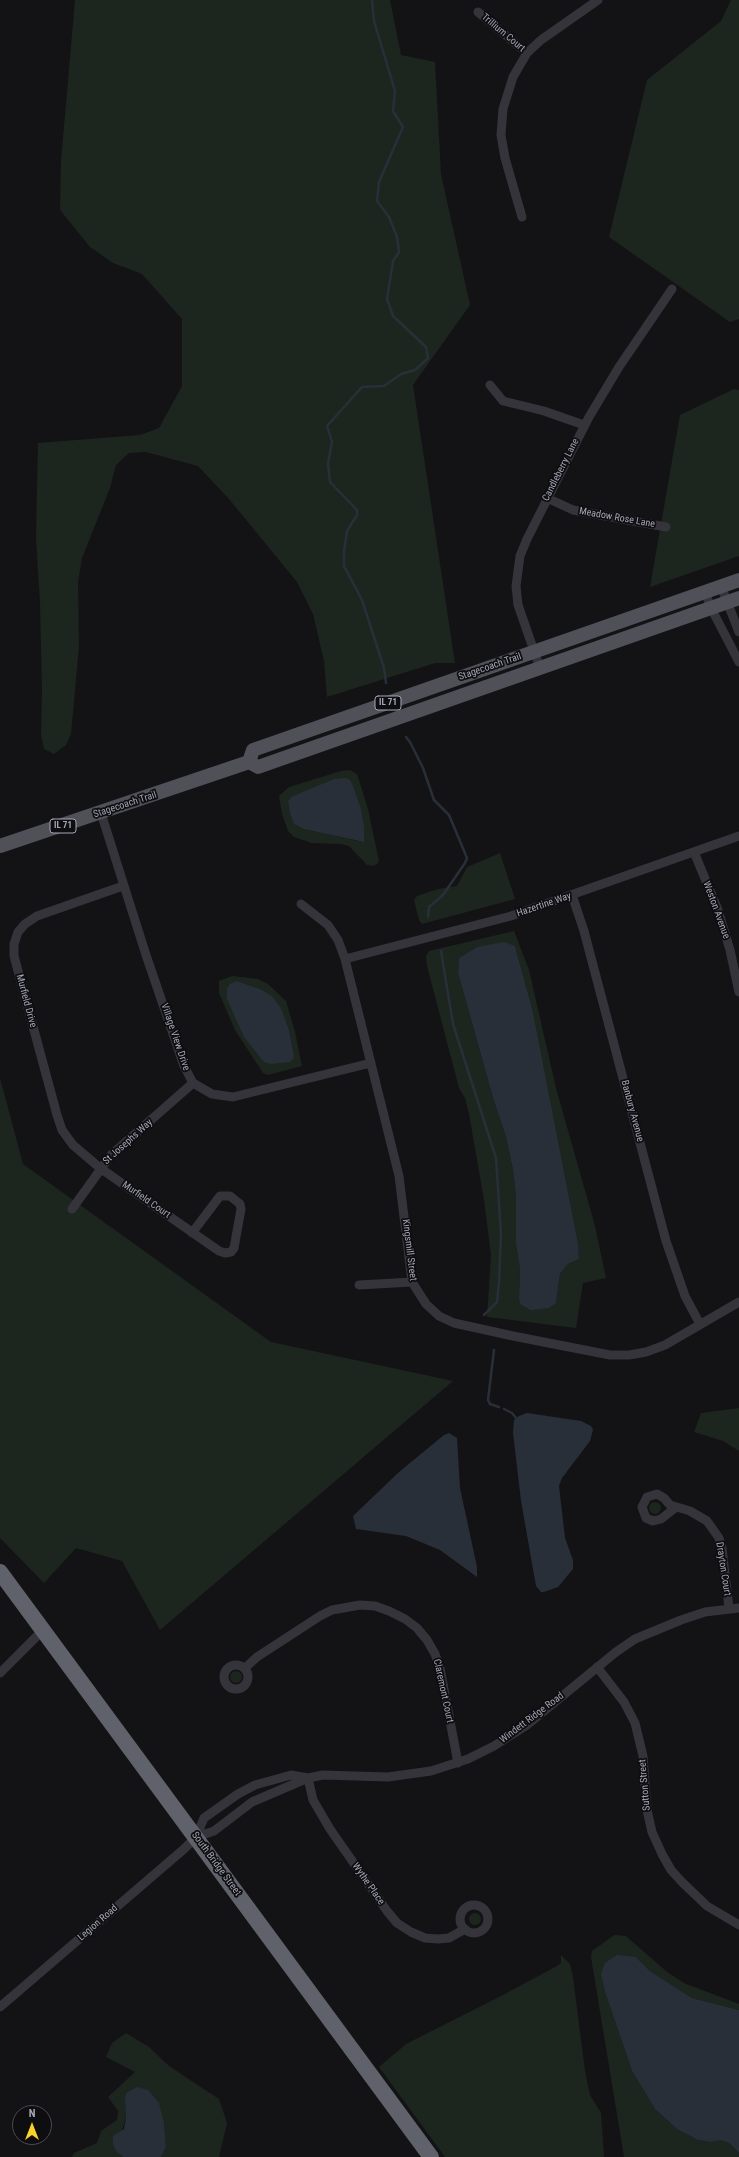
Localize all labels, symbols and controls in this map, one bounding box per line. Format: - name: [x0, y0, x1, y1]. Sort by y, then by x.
- street label: Trillium Court: [479, 11, 527, 55]
- street label: Candleberry Lane: [540, 437, 582, 503]
- street label: Meadow Rose Lane: [578, 505, 656, 531]
- street label: Stagecoach Trail: [457, 651, 523, 683]
- road number: IL 71: [375, 696, 401, 710]
- street label: Stagecoach Trail: [92, 789, 158, 821]
- road number: IL 71: [50, 819, 76, 833]
- street label: Weston Avenue: [700, 880, 732, 940]
- street label: Hazertine Way: [515, 890, 573, 920]
- street label: Murfield Drive: [13, 973, 39, 1029]
- street label: Village View Drive: [158, 1002, 192, 1072]
- street label: Banbury Avenue: [618, 1079, 646, 1143]
- street label: St Josephs Way: [101, 1117, 155, 1167]
- street label: Murfield Court: [119, 1179, 173, 1221]
- street label: Kingsmill Street: [399, 1218, 419, 1282]
- street label: Drayton Court: [713, 1541, 733, 1597]
- street label: Claremont Court: [430, 1658, 456, 1724]
- street label: Windett Ridge Road: [498, 1690, 566, 1746]
- street label: Sutton Street: [637, 1759, 653, 1811]
- street label: South Bridge Street: [189, 1830, 243, 1898]
- street label: Wythe Place: [349, 1861, 387, 1907]
- street label: Legion Road: [76, 1902, 120, 1944]
- north arrow: [12, 2105, 52, 2145]
- text: N: [29, 2107, 35, 2120]

